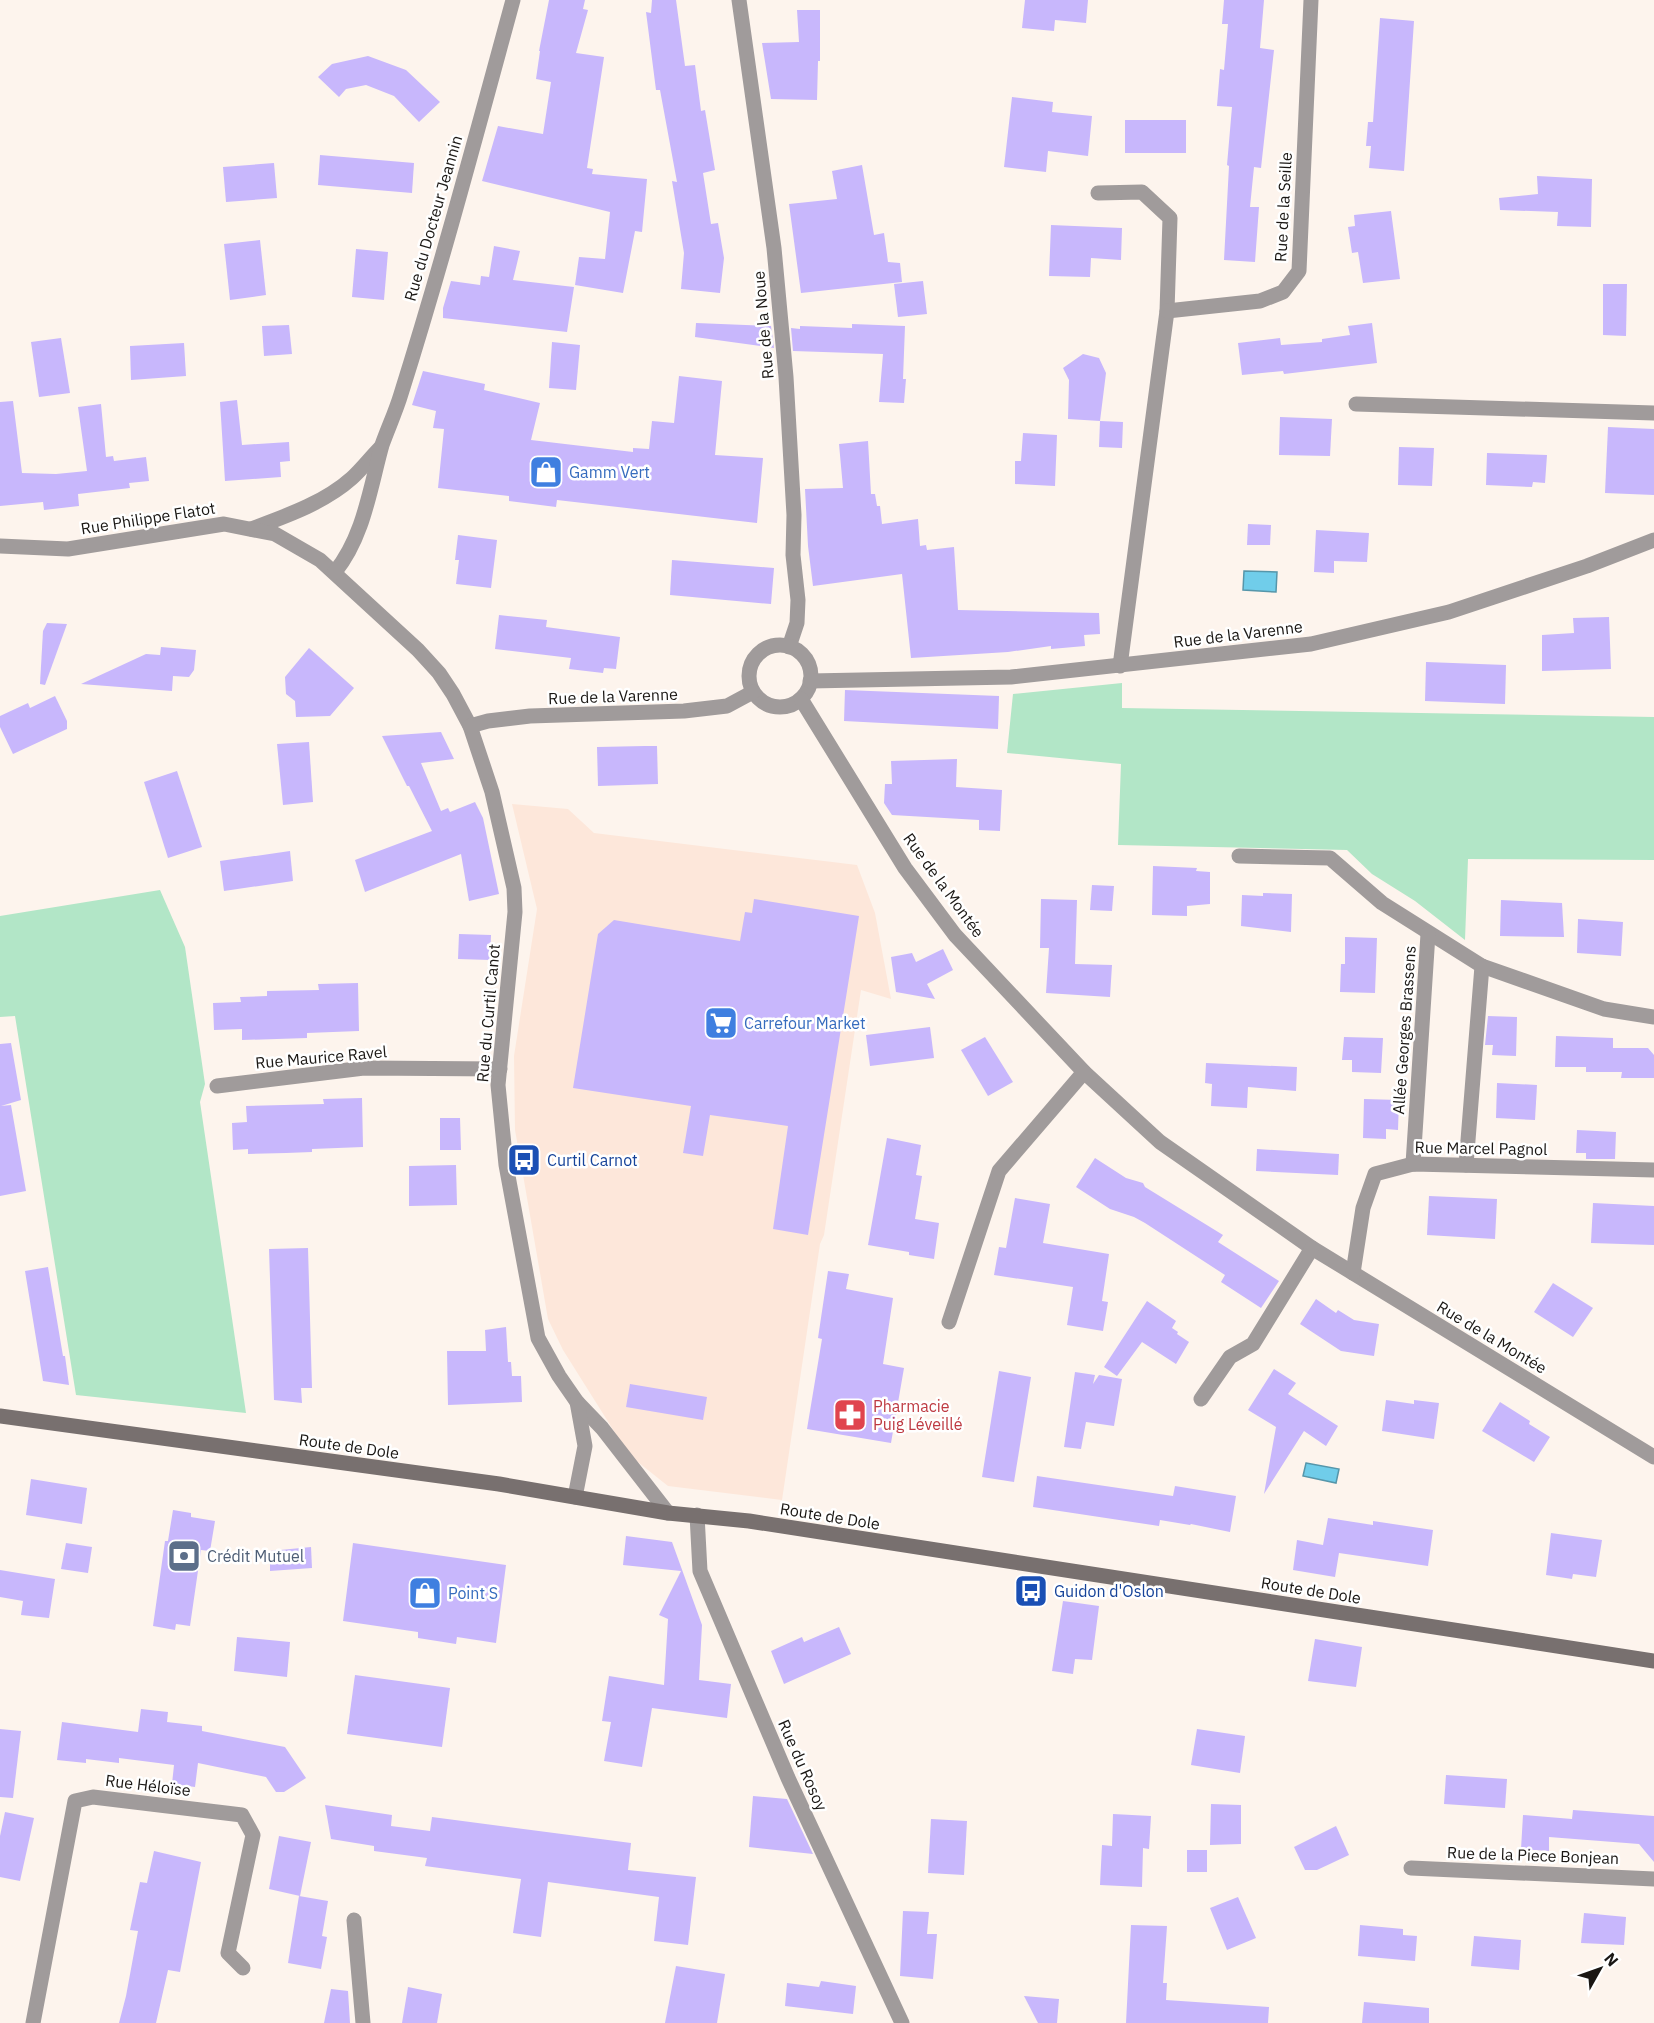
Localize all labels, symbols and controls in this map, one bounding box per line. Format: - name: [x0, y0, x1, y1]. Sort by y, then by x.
- street label: Rue du Docteur Jeannin: [400, 133, 466, 303]
- street label: Rue de la Seille: [1270, 151, 1296, 262]
- street label: Rue de la Noue: [748, 270, 778, 380]
- shop icon: Gamm Vert: [528, 454, 564, 490]
- place label: Gamm Vert: [569, 462, 650, 482]
- street label: Rue Philippe Flatot: [79, 497, 217, 539]
- street label: Rue de la Varenne: [1172, 616, 1304, 652]
- street label: Rue de la Varenne: [548, 684, 678, 708]
- street label: Rue de la Montée: [899, 829, 989, 941]
- street label: Rue du Curtil Canot: [472, 943, 504, 1083]
- street label: Allée Georges Brassens: [1388, 945, 1420, 1115]
- supermarket icon: Carrefour Market: [703, 1005, 739, 1041]
- place label: Carrefour Market: [744, 1013, 866, 1033]
- street label: Rue Maurice Ravel: [254, 1041, 388, 1073]
- street label: Rue Marcel Pagnol: [1414, 1137, 1548, 1159]
- bus stop icon: Curtil Carnot: [506, 1142, 542, 1178]
- place label: Curtil Carnot: [547, 1150, 638, 1170]
- street label: Rue de la Montée: [1433, 1296, 1551, 1378]
- place label: Pharmacie Puig Léveillé: [873, 1396, 963, 1434]
- pharmacy icon: Pharmacie Puig Léveillé: [832, 1397, 868, 1433]
- street label: Route de Dole: [298, 1429, 401, 1463]
- street label: Route de Dole: [779, 1498, 882, 1534]
- bank icon: Crédit Mutuel: [166, 1538, 202, 1574]
- place label: Crédit Mutuel: [207, 1546, 304, 1566]
- street label: Route de Dole: [1260, 1572, 1363, 1608]
- bus stop icon: Guidon d'Oslon: [1013, 1573, 1049, 1609]
- shop icon: Point S: [407, 1575, 443, 1611]
- place label: Guidon d'Oslon: [1054, 1581, 1164, 1601]
- place label: Point S: [448, 1583, 498, 1603]
- street label: Rue du Rosoy: [774, 1716, 832, 1814]
- street label: Rue Héloïse: [104, 1770, 192, 1800]
- street label: Rue de la Piece Bonjean: [1447, 1842, 1619, 1868]
- north arrow: [1570, 1939, 1630, 1999]
- text: N: [1600, 1948, 1623, 1970]

